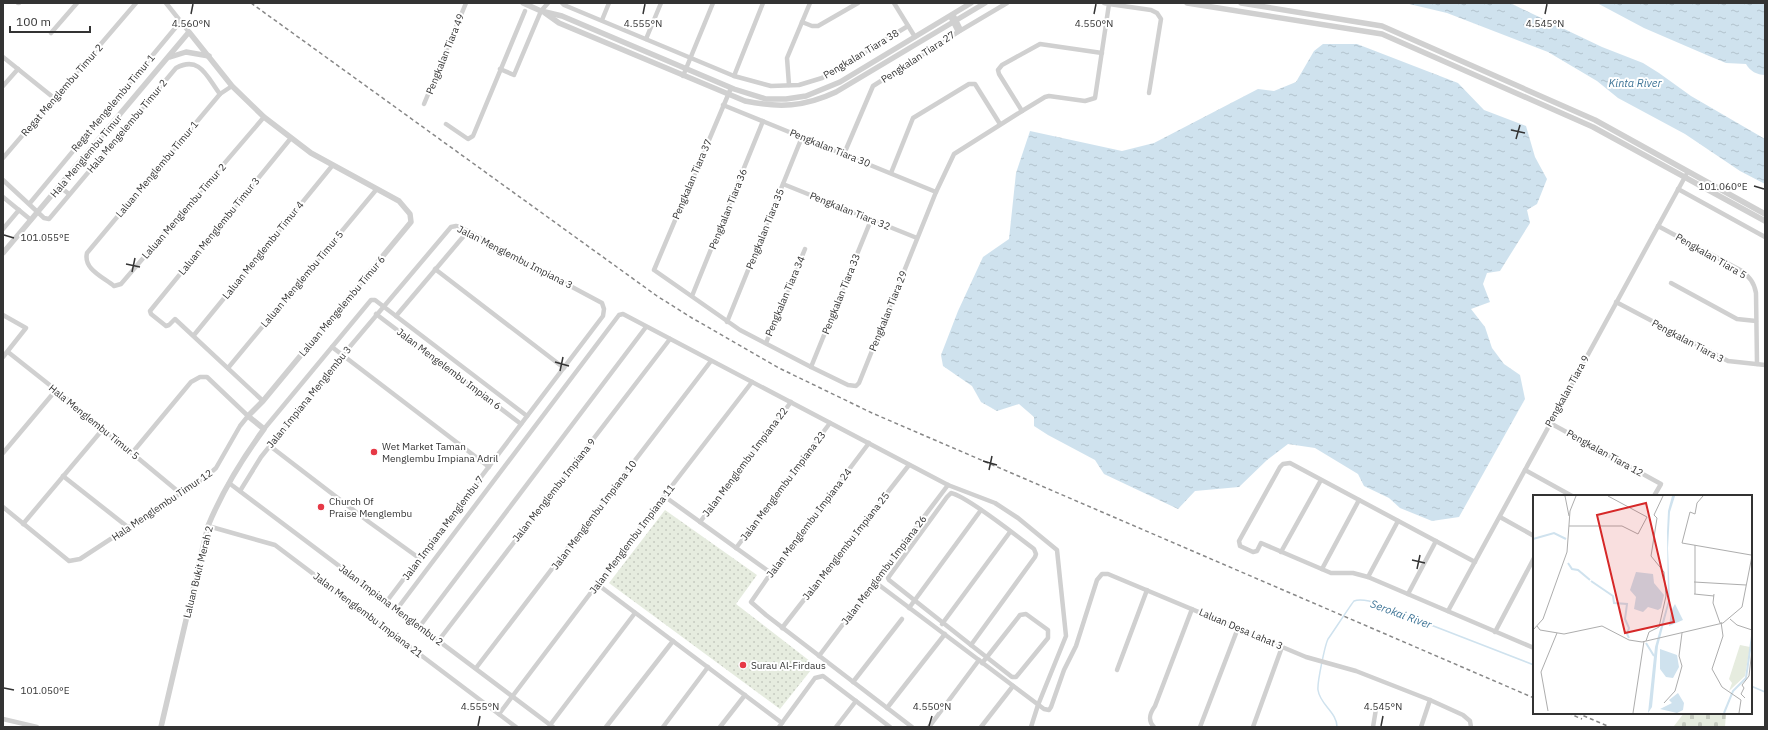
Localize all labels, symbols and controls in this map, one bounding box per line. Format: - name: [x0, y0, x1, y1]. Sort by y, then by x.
- scale bar: [10, 8, 90, 34]
- street label: Pengkalan Tiara 49: [423, 12, 467, 96]
- text: 100 m: [16, 14, 51, 29]
- text: 4.560°N: [172, 17, 210, 30]
- text: 4.555°N: [624, 17, 662, 30]
- text: 4.550°N: [1075, 17, 1113, 30]
- text: 4.545°N: [1526, 17, 1564, 30]
- street label: Pengkalan Tiara 38: [821, 26, 901, 82]
- street label: Pengkalan Tiara 27: [878, 28, 958, 86]
- street label: Regat Menglembu Timur 2: [18, 41, 106, 139]
- street label: Regat Mengelembu Timur 1: [68, 51, 158, 155]
- water label: Kinta River: [1608, 76, 1662, 90]
- street label: Hala Mengelembu Timur 2: [84, 77, 170, 175]
- street label: Hala Menglembu Timur: [47, 112, 125, 200]
- street label: Laluan Menglembu Timur 1: [113, 118, 201, 220]
- street label: Pengkalan Tiara 30: [788, 126, 872, 170]
- street label: Pengkalan Tiara 37: [669, 137, 715, 221]
- street label: Laluan Menglembu Timur 2: [139, 161, 229, 261]
- street label: Pengkalan Tiara 36: [706, 167, 750, 251]
- street label: Laluan Menglembu Timur 3: [176, 174, 262, 278]
- text: 101.060°E: [1698, 180, 1748, 193]
- street label: Pengkalan Tiara 35: [743, 187, 787, 271]
- street label: Pengkalan Tiara 32: [808, 189, 892, 233]
- street label: Laluan Menglembu Timur 4: [220, 198, 306, 302]
- street label: Jalan Menglembu Impiana 3: [455, 222, 575, 292]
- street label: Laluan Menglembu Timur 5: [258, 228, 346, 330]
- street label: Pengkalan Tiara 5: [1673, 230, 1749, 282]
- text: 101.055°E: [20, 231, 70, 244]
- street label: Pengkalan Tiara 33: [819, 252, 863, 336]
- street label: Laluan Mengelembu Timur 6: [296, 253, 388, 359]
- street label: Pengkalan Tiara 34: [762, 254, 808, 338]
- street label: Pengkalan Tiara 29: [866, 269, 910, 353]
- street label: Pengkalan Tiara 3: [1650, 317, 1726, 365]
- street label: Jalan Mengelembu Impian 6: [394, 325, 504, 413]
- street label: Jalan Impiana Menglembu 3: [264, 343, 354, 451]
- street label: Pengkalan Tiara 9: [1542, 353, 1592, 429]
- street label: Hala Menglembu Timur 5: [46, 381, 142, 463]
- street label: Jalan Menglembu Impiana 22: [700, 405, 790, 519]
- street label: Pengkalan Tiara 12: [1564, 426, 1646, 480]
- street label: Jalan Menglembu Impiana 23: [738, 429, 828, 543]
- street label: Jalan Menglembu Impiana 9: [510, 436, 598, 544]
- place label: Wet Market Taman Menglembu Impiana Adril: [382, 440, 498, 465]
- marker: Wet Market Taman Menglembu Impiana Adril: [369, 447, 379, 457]
- street label: Jalan Menglembu Impiana 10: [549, 458, 639, 572]
- street label: Hala Menglembu Timur 12: [109, 466, 215, 544]
- street label: Jalan Menglembu Impiana 24: [764, 466, 854, 580]
- street label: Jalan Impiana Menglembu 7: [399, 473, 487, 583]
- street label: Jalan Menglembu Impiana 11: [587, 482, 677, 596]
- street label: Jalan Menglembu Impiana 25: [800, 489, 892, 603]
- place label: Church Of Praise Menglembu: [329, 495, 412, 520]
- inset map: [1533, 495, 1752, 714]
- marker: Church Of Praise Menglembu: [316, 502, 326, 512]
- street label: Jalan Menglembu Impiana 26: [839, 513, 929, 627]
- street label: Laluan Bukit Merah 2: [180, 525, 216, 619]
- street label: Jalan Impiana Menglembu 2: [336, 561, 446, 649]
- street label: Jalan Menglembu Impiana 21: [311, 570, 425, 660]
- water label: Serokai River: [1369, 596, 1434, 632]
- street label: Laluan Desa Lahat 3: [1197, 605, 1285, 653]
- place label: Surau Al-Firdaus: [751, 659, 826, 672]
- marker: Surau Al-Firdaus: [738, 660, 748, 670]
- text: 101.050°E: [20, 684, 70, 697]
- text: 4.555°N: [461, 700, 499, 713]
- text: 4.550°N: [913, 700, 951, 713]
- text: 4.545°N: [1364, 700, 1402, 713]

